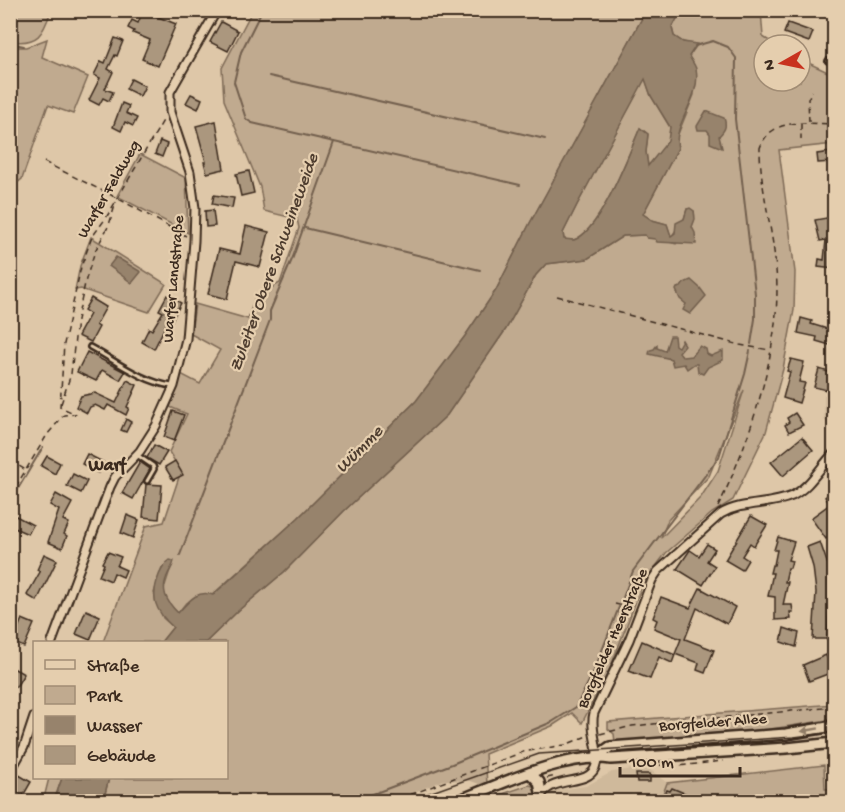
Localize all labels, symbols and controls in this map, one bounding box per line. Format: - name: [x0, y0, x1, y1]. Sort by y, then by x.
- north arrow: [752, 33, 812, 93]
- text: N: [760, 58, 781, 71]
- street label: Warfer Feldweg: [74, 138, 146, 242]
- water label: Zuleiter Obere Schweineweide: [226, 151, 324, 375]
- street label: Warfer Landstraße: [160, 214, 190, 343]
- water label: Wümme: [332, 421, 389, 478]
- district label: Warf: [87, 456, 127, 477]
- street label: Borgfelder Heerstraße: [574, 565, 654, 713]
- legend: [33, 641, 228, 779]
- text: Straße: [87, 657, 140, 678]
- text: Park: [86, 687, 123, 708]
- street label: Borgfelder Allee: [657, 711, 768, 737]
- text: Wasser: [87, 717, 143, 738]
- one-way arrow: [801, 726, 820, 735]
- scale bar: [620, 740, 740, 778]
- text: Gebäude: [87, 747, 156, 768]
- text: 100 m: [628, 753, 674, 774]

